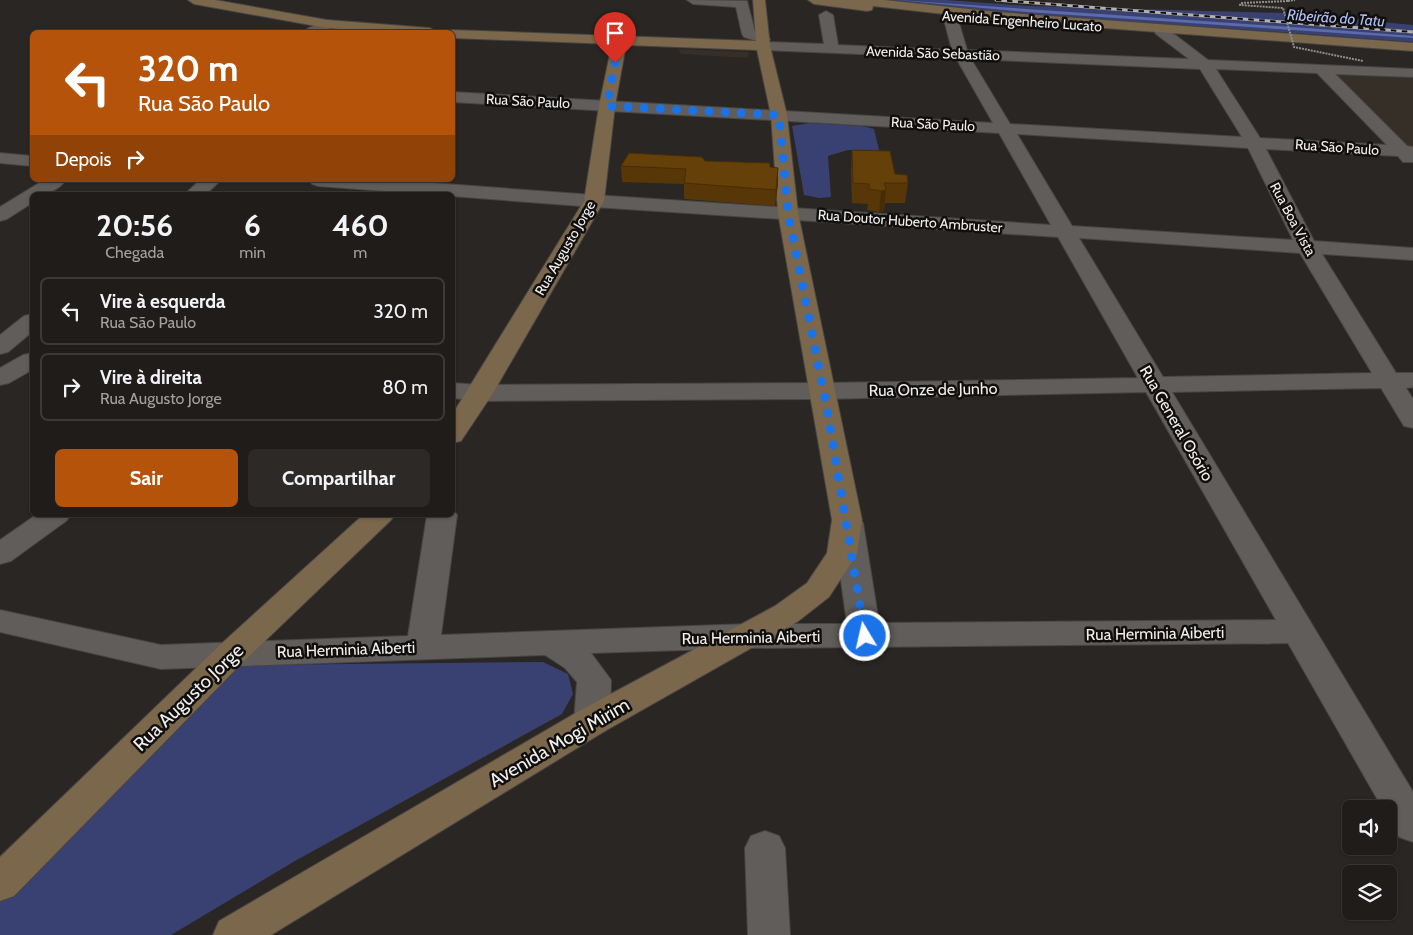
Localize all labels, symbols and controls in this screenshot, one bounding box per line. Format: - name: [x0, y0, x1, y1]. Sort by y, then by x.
- street label: Avenida Engenheiro Lucato: [941, 6, 1103, 36]
- water label: Ribeirão do Tatu: [1287, 6, 1385, 30]
- pin: [594, 12, 636, 63]
- icon: arrive: [601, 19, 629, 47]
- street label: Avenida São Sebastião: [866, 42, 1001, 64]
- text: 320 m: [138, 47, 238, 90]
- icon: left: [55, 50, 120, 115]
- text: Rua São Paulo: [138, 90, 270, 117]
- street label: Rua São Paulo: [486, 90, 571, 112]
- street label: Rua São Paulo: [891, 113, 976, 135]
- street label: Rua São Paulo: [1294, 135, 1380, 159]
- icon: right: [121, 145, 149, 173]
- text: Depois: [55, 148, 111, 171]
- street label: Rua Boa Vista: [1266, 179, 1320, 259]
- street label: Rua Augusto Jorge: [531, 197, 599, 299]
- street label: Rua Doutor Huberto Ambruster: [817, 206, 1003, 236]
- text: 20:56: [96, 207, 173, 244]
- text: 6: [244, 207, 261, 244]
- text: 460: [332, 207, 389, 244]
- text: Chegada: [105, 243, 164, 262]
- text: min: [239, 243, 266, 262]
- text: m: [353, 243, 367, 262]
- text: Vire à esquerda: [100, 290, 226, 313]
- icon: left: [57, 297, 85, 325]
- text: 320 m: [374, 300, 428, 323]
- text: Rua São Paulo: [100, 313, 196, 332]
- street label: Rua General Osório: [1136, 362, 1217, 484]
- text: Vire à direita: [100, 366, 202, 389]
- icon: right: [57, 373, 85, 401]
- text: 80 m: [382, 376, 428, 399]
- street label: Rua Onze de Junho: [868, 379, 998, 400]
- text: Rua Augusto Jorge: [100, 389, 222, 408]
- button: Sair: [55, 449, 238, 507]
- button: Compartilhar: [248, 449, 430, 507]
- position arrow: [838, 609, 890, 661]
- street label: Rua Herminia Aiberti: [1086, 623, 1224, 644]
- street label: Rua Herminia Aiberti: [682, 627, 820, 648]
- street label: Rua Herminia Aiberti: [276, 638, 416, 661]
- street label: Rua Augusto Jorge: [128, 639, 248, 756]
- street label: Avenida Mogi Mirim: [485, 693, 634, 792]
- map controls: [1342, 800, 1397, 920]
- button: sound: [1342, 800, 1397, 855]
- button: layers: [1342, 865, 1397, 920]

